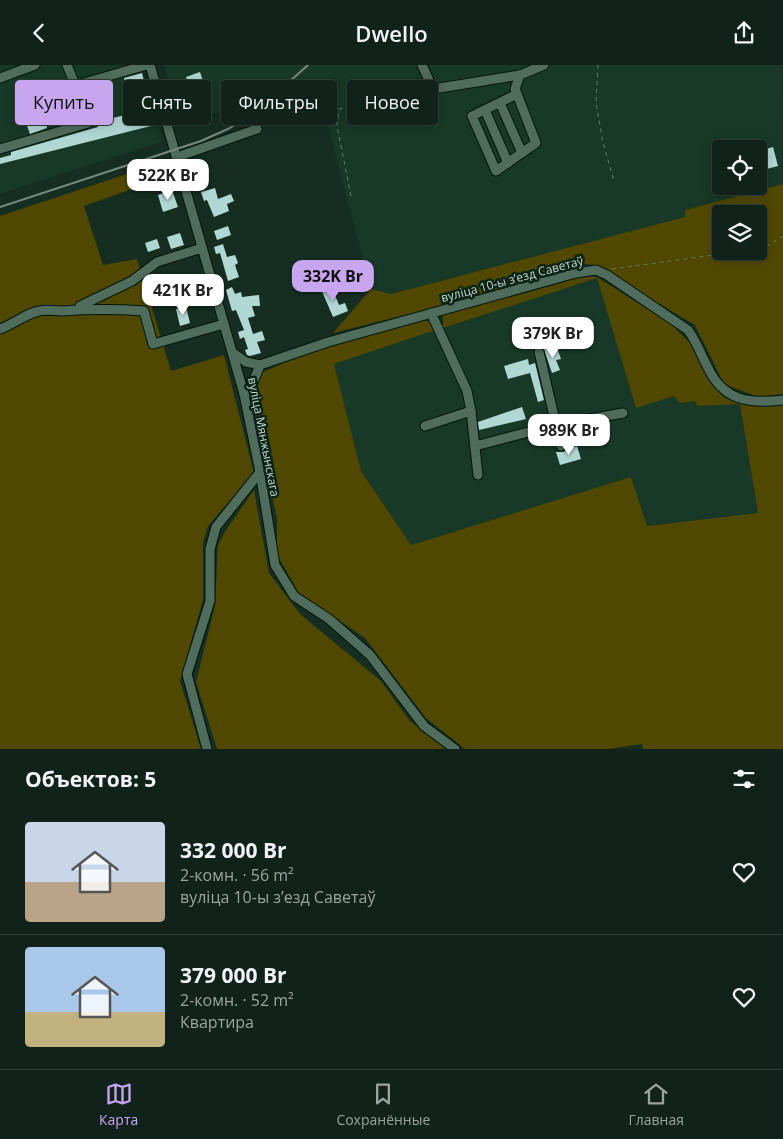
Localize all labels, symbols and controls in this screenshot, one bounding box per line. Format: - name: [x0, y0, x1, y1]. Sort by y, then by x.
- text: Dwello: [355, 18, 428, 48]
- icon: back: [25, 19, 53, 47]
- icon: share: [730, 19, 758, 47]
- chip: Купить: [15, 80, 113, 125]
- chip: Снять: [123, 80, 211, 125]
- chip: Фильтры: [221, 80, 337, 125]
- chip: Новое: [347, 80, 438, 125]
- map controls: [712, 140, 767, 260]
- button: locate: [712, 140, 767, 195]
- pin: 522K Br: [122, 159, 214, 201]
- text: 522K Br: [138, 164, 198, 186]
- button: layers: [712, 205, 767, 260]
- street label: вуліца 10-ы зʼезд Саветаў: [439, 252, 586, 306]
- pin: 332K Br: [287, 259, 379, 302]
- text: 332K Br: [303, 265, 363, 287]
- pin: 421K Br: [137, 273, 229, 316]
- text: 421K Br: [153, 279, 213, 301]
- pin: 379K Br: [507, 317, 599, 359]
- text: 379K Br: [523, 322, 583, 344]
- street label: вуліца Мянжынскага: [244, 376, 284, 498]
- pin: 989K Br: [523, 413, 615, 456]
- text: 989K Br: [539, 419, 599, 441]
- text: Объектов: 5: [25, 765, 156, 793]
- icon: filters: [730, 765, 758, 793]
- text: 332 000 Br: [180, 836, 287, 864]
- icon: home: [65, 842, 125, 902]
- icon: heart: [730, 858, 758, 886]
- text: 2-комн. · 56 m²: [180, 864, 294, 886]
- text: вуліца 10-ы зʼезд Саветаў: [180, 886, 375, 908]
- text: 379 000 Br: [180, 961, 287, 989]
- icon: home: [65, 967, 125, 1027]
- icon: heart: [730, 983, 758, 1011]
- text: 2-комн. · 52 m²: [180, 989, 294, 1011]
- text: Квартира: [180, 1011, 254, 1033]
- tab: Карта: [99, 1080, 138, 1129]
- tab: Сохранённые: [336, 1080, 430, 1129]
- tab: Главная: [628, 1080, 684, 1129]

